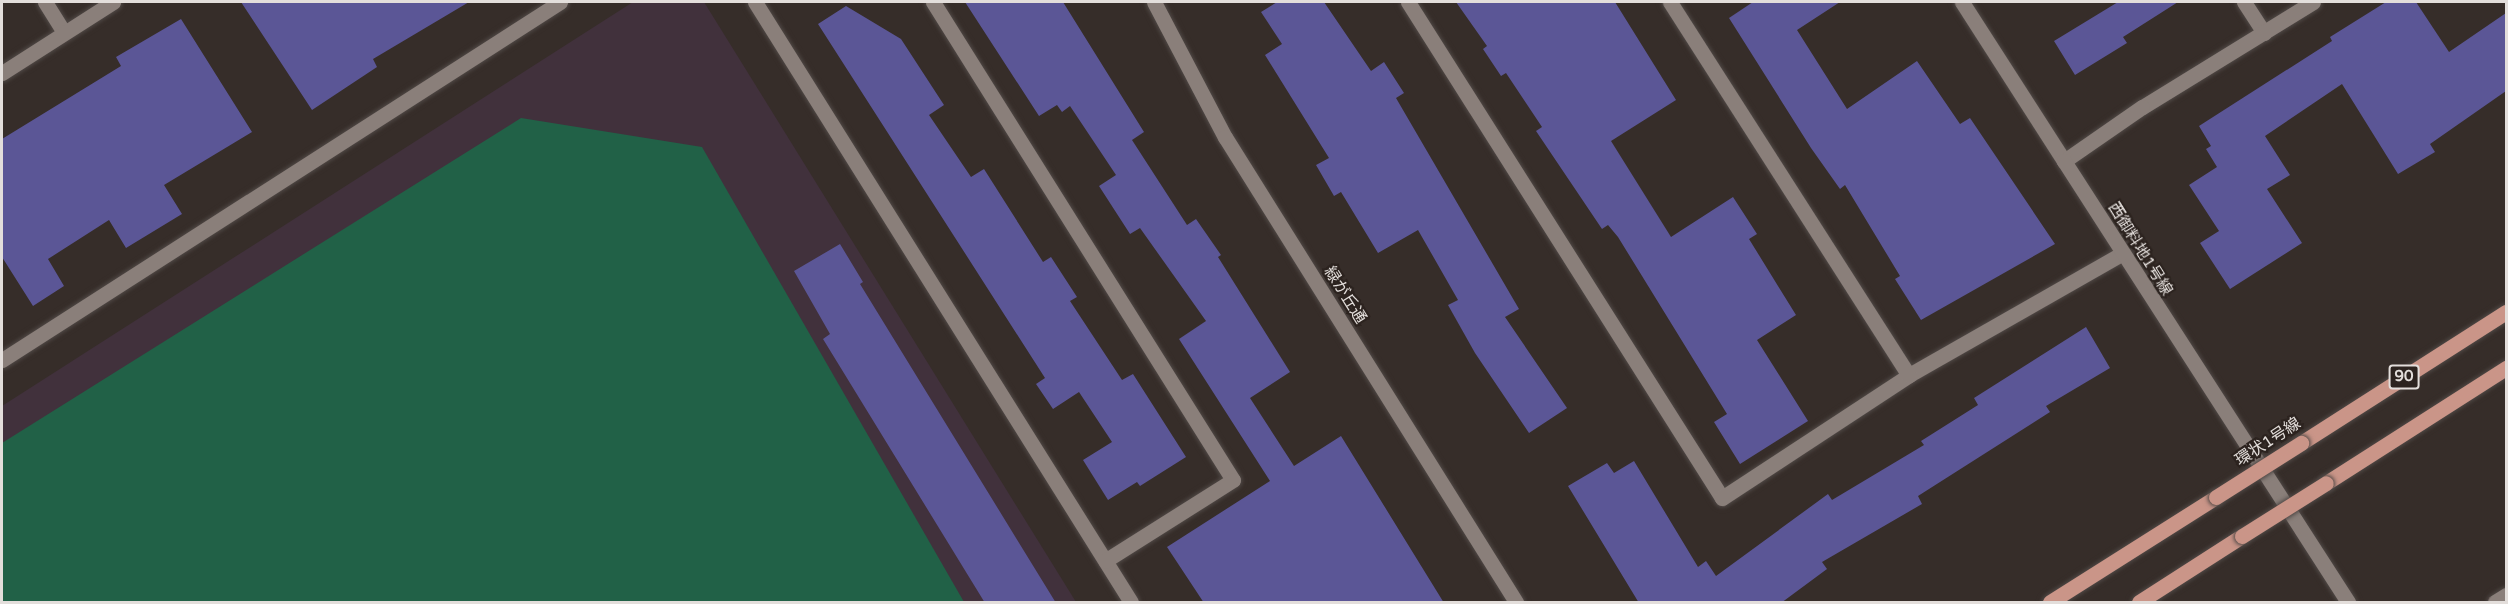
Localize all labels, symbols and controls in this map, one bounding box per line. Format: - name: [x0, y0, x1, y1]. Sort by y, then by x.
- street label: 西御料地1号線: [2104, 199, 2176, 299]
- street label: 緑が丘通: [1320, 263, 1370, 327]
- road number: 90: [2388, 365, 2420, 389]
- street label: 環状1号線: [2232, 414, 2304, 470]

